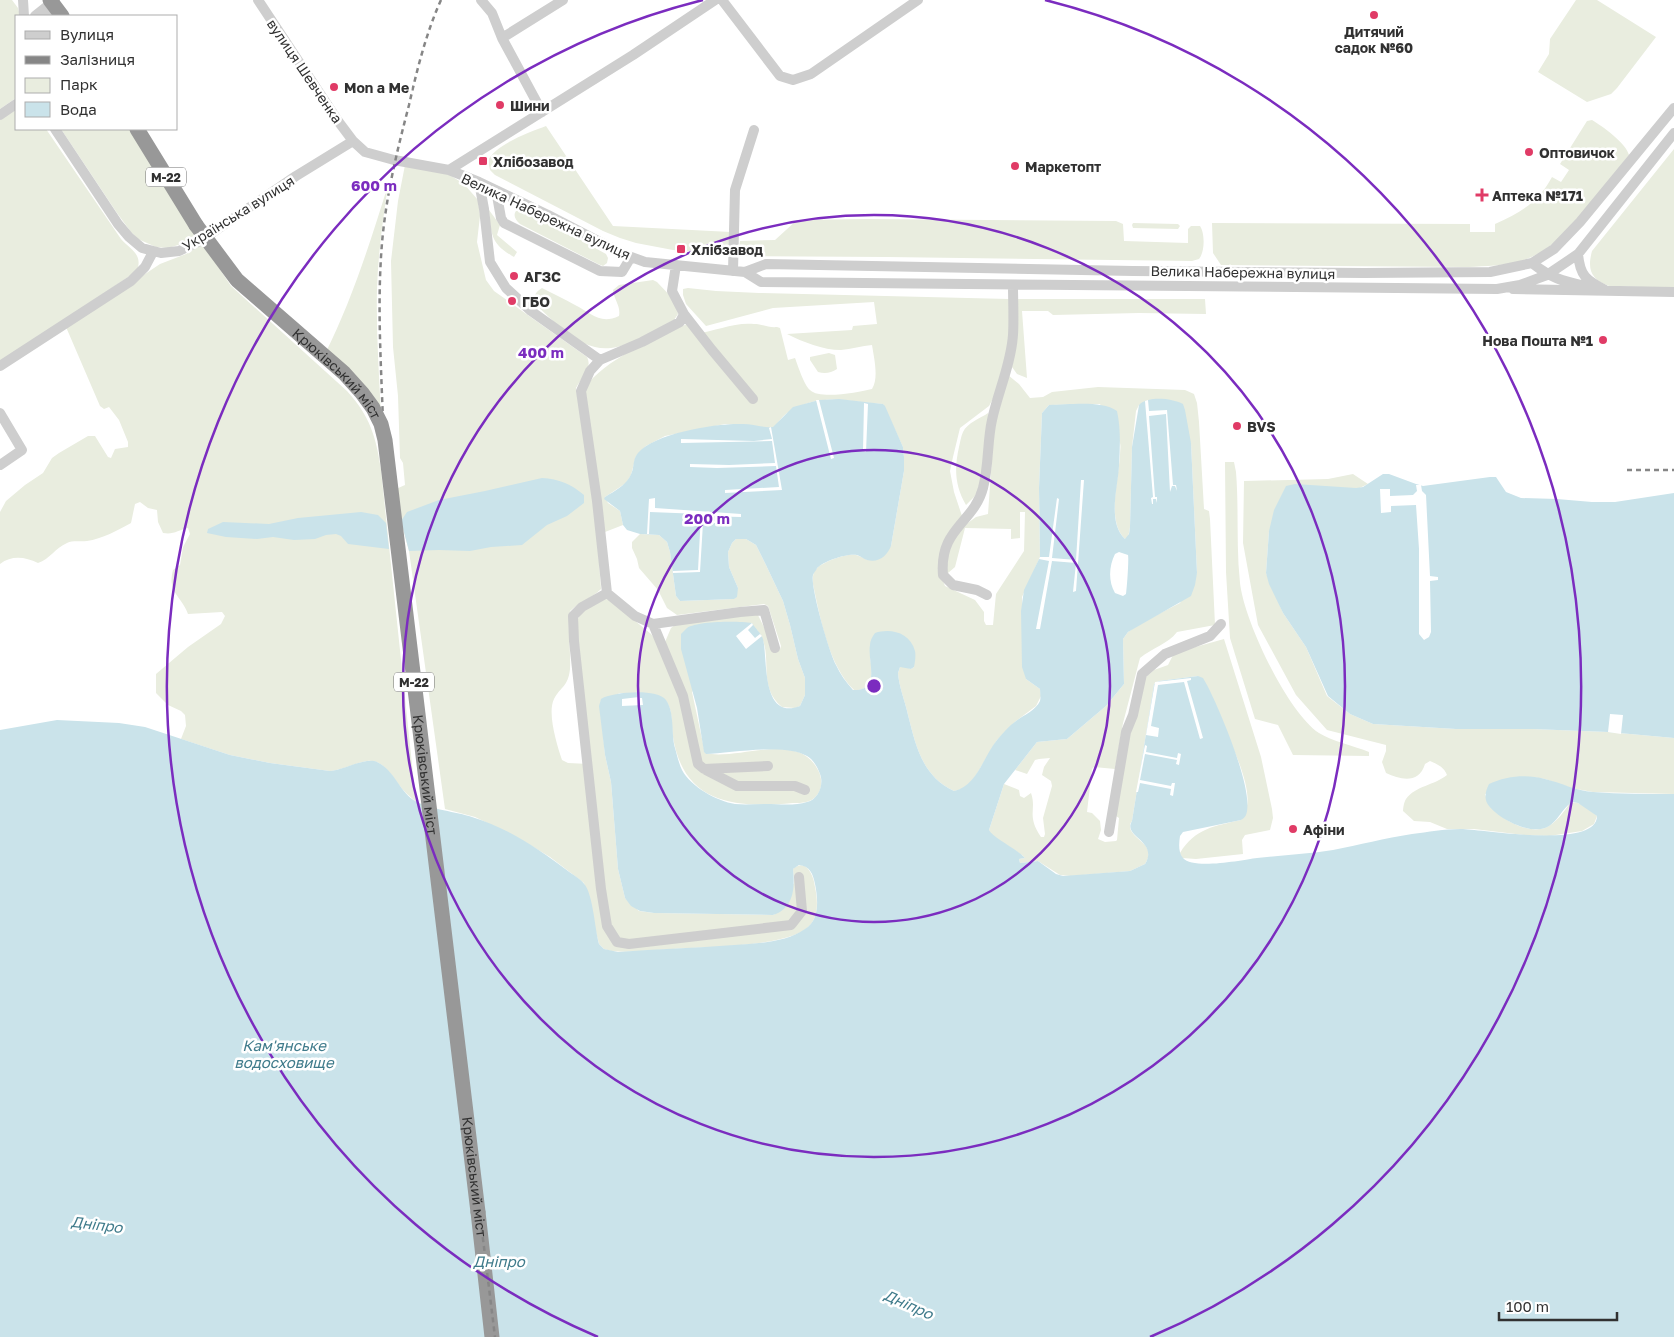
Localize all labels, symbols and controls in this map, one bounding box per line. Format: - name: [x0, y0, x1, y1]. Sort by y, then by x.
- marker: Дитячий садок №60: [1368, 9, 1380, 21]
- legend: [15, 15, 178, 130]
- street label: вулиця Шевченка: [264, 16, 346, 126]
- place label: Дитячий садок №60: [1335, 23, 1413, 56]
- text: Вулиця: [60, 25, 114, 43]
- text: Залізниця: [60, 50, 135, 68]
- text: Парк: [60, 75, 98, 93]
- place label: Mon a Me: [344, 79, 409, 96]
- marker: Mon a Me: [328, 81, 340, 93]
- place label: Шини: [510, 97, 550, 114]
- marker: Шини: [494, 99, 506, 111]
- text: Вода: [60, 100, 97, 118]
- place label: Оптовичок: [1539, 144, 1615, 161]
- marker: Оптовичок: [1523, 146, 1535, 158]
- place label: Хлібозавод: [493, 153, 574, 170]
- marker: Хлібозавод: [477, 155, 489, 167]
- place label: Маркетопт: [1025, 158, 1101, 175]
- marker: Маркетопт: [1009, 160, 1021, 172]
- road number: М-22: [146, 168, 186, 186]
- street label: Велика Набережна вулиця: [459, 169, 633, 263]
- street label: Українська вулиця: [179, 172, 297, 254]
- text: 600 m: [351, 176, 397, 194]
- place label: Аптека №171: [1492, 187, 1583, 204]
- marker: Аптека №171: [1476, 189, 1488, 201]
- place label: Хлібзавод: [691, 241, 763, 258]
- marker: Хлібзавод: [675, 243, 687, 255]
- street label: Велика Набережна вулиця: [1150, 262, 1336, 282]
- place label: АГЗС: [524, 268, 561, 285]
- marker: АГЗС: [508, 270, 520, 282]
- place label: ГБО: [522, 293, 550, 310]
- marker: ГБО: [506, 295, 518, 307]
- street label: Крюківський міст: [289, 324, 385, 421]
- place label: Нова Пошта №1: [1482, 332, 1593, 349]
- marker: Нова Пошта №1: [1597, 334, 1609, 346]
- text: 400 m: [518, 343, 564, 361]
- place label: BVS: [1247, 418, 1276, 435]
- marker: BVS: [1231, 420, 1243, 432]
- text: 200 m: [684, 509, 730, 527]
- road number: М-22: [394, 672, 434, 692]
- centre of rings: [865, 677, 883, 695]
- street label: Крюківський міст: [410, 713, 442, 836]
- place label: Афіни: [1303, 821, 1345, 838]
- marker: Афіни: [1287, 823, 1299, 835]
- water label: Кам'янське водосховище: [234, 1036, 335, 1071]
- street label: Крюківський міст: [460, 1115, 491, 1238]
- water label: Дніпро: [69, 1212, 125, 1236]
- water label: Дніпро: [472, 1252, 526, 1270]
- water label: Дніпро: [881, 1285, 937, 1323]
- scale bar: [1499, 1290, 1616, 1322]
- text: 100 m: [1506, 1297, 1549, 1315]

